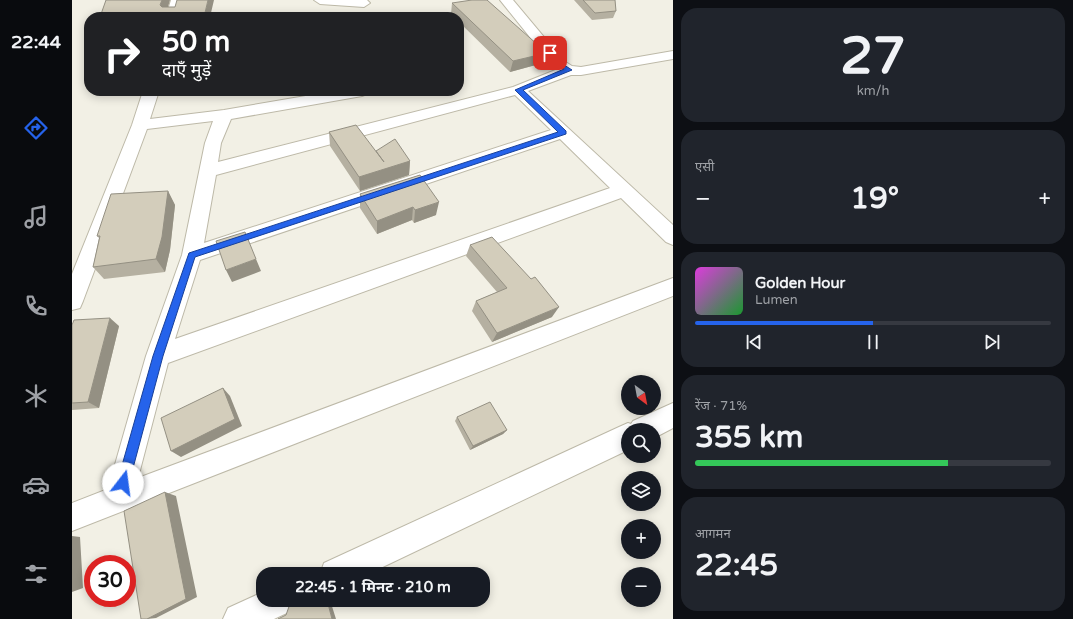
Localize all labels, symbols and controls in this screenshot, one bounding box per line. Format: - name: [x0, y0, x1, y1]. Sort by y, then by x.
- text: 50 m: [162, 25, 230, 59]
- text: 27: [840, 25, 906, 88]
- icon: right: [96, 28, 148, 80]
- text: 22:44: [11, 31, 61, 53]
- pin: [533, 36, 567, 70]
- icon: arrive: [539, 42, 561, 64]
- text: दाएँ मुड़ें: [162, 59, 211, 81]
- text: km/h: [857, 83, 889, 99]
- icon: directions: [22, 114, 50, 142]
- text: एसी: [695, 159, 714, 175]
- text: 19°: [850, 180, 899, 217]
- text: −: [695, 186, 711, 212]
- text: +: [1039, 186, 1051, 212]
- icon: music: [22, 203, 50, 231]
- text: Golden Hour: [755, 274, 845, 292]
- icon: phone: [22, 292, 50, 320]
- text: Lumen: [755, 292, 798, 308]
- icon: previous: [743, 331, 765, 353]
- icon: pause: [862, 331, 884, 353]
- icon: next: [981, 331, 1003, 353]
- north arrow: [621, 375, 661, 415]
- map controls: [621, 375, 661, 607]
- icon: climate: [22, 382, 50, 410]
- text: रेंज · 71%: [695, 398, 747, 414]
- text: 355 km: [695, 419, 803, 456]
- button: search: [621, 423, 661, 463]
- position arrow: [102, 462, 144, 504]
- icon: car: [22, 471, 50, 499]
- button: layers: [621, 471, 661, 511]
- button: +: [621, 519, 661, 559]
- text: आगमन: [695, 526, 731, 542]
- text: 22:45: [695, 547, 778, 584]
- speed limit sign: 30: [84, 555, 136, 607]
- icon: filters: [22, 560, 50, 588]
- button: −: [621, 567, 661, 607]
- text: 22:45 · 1 मिनट · 210 m: [295, 578, 451, 596]

